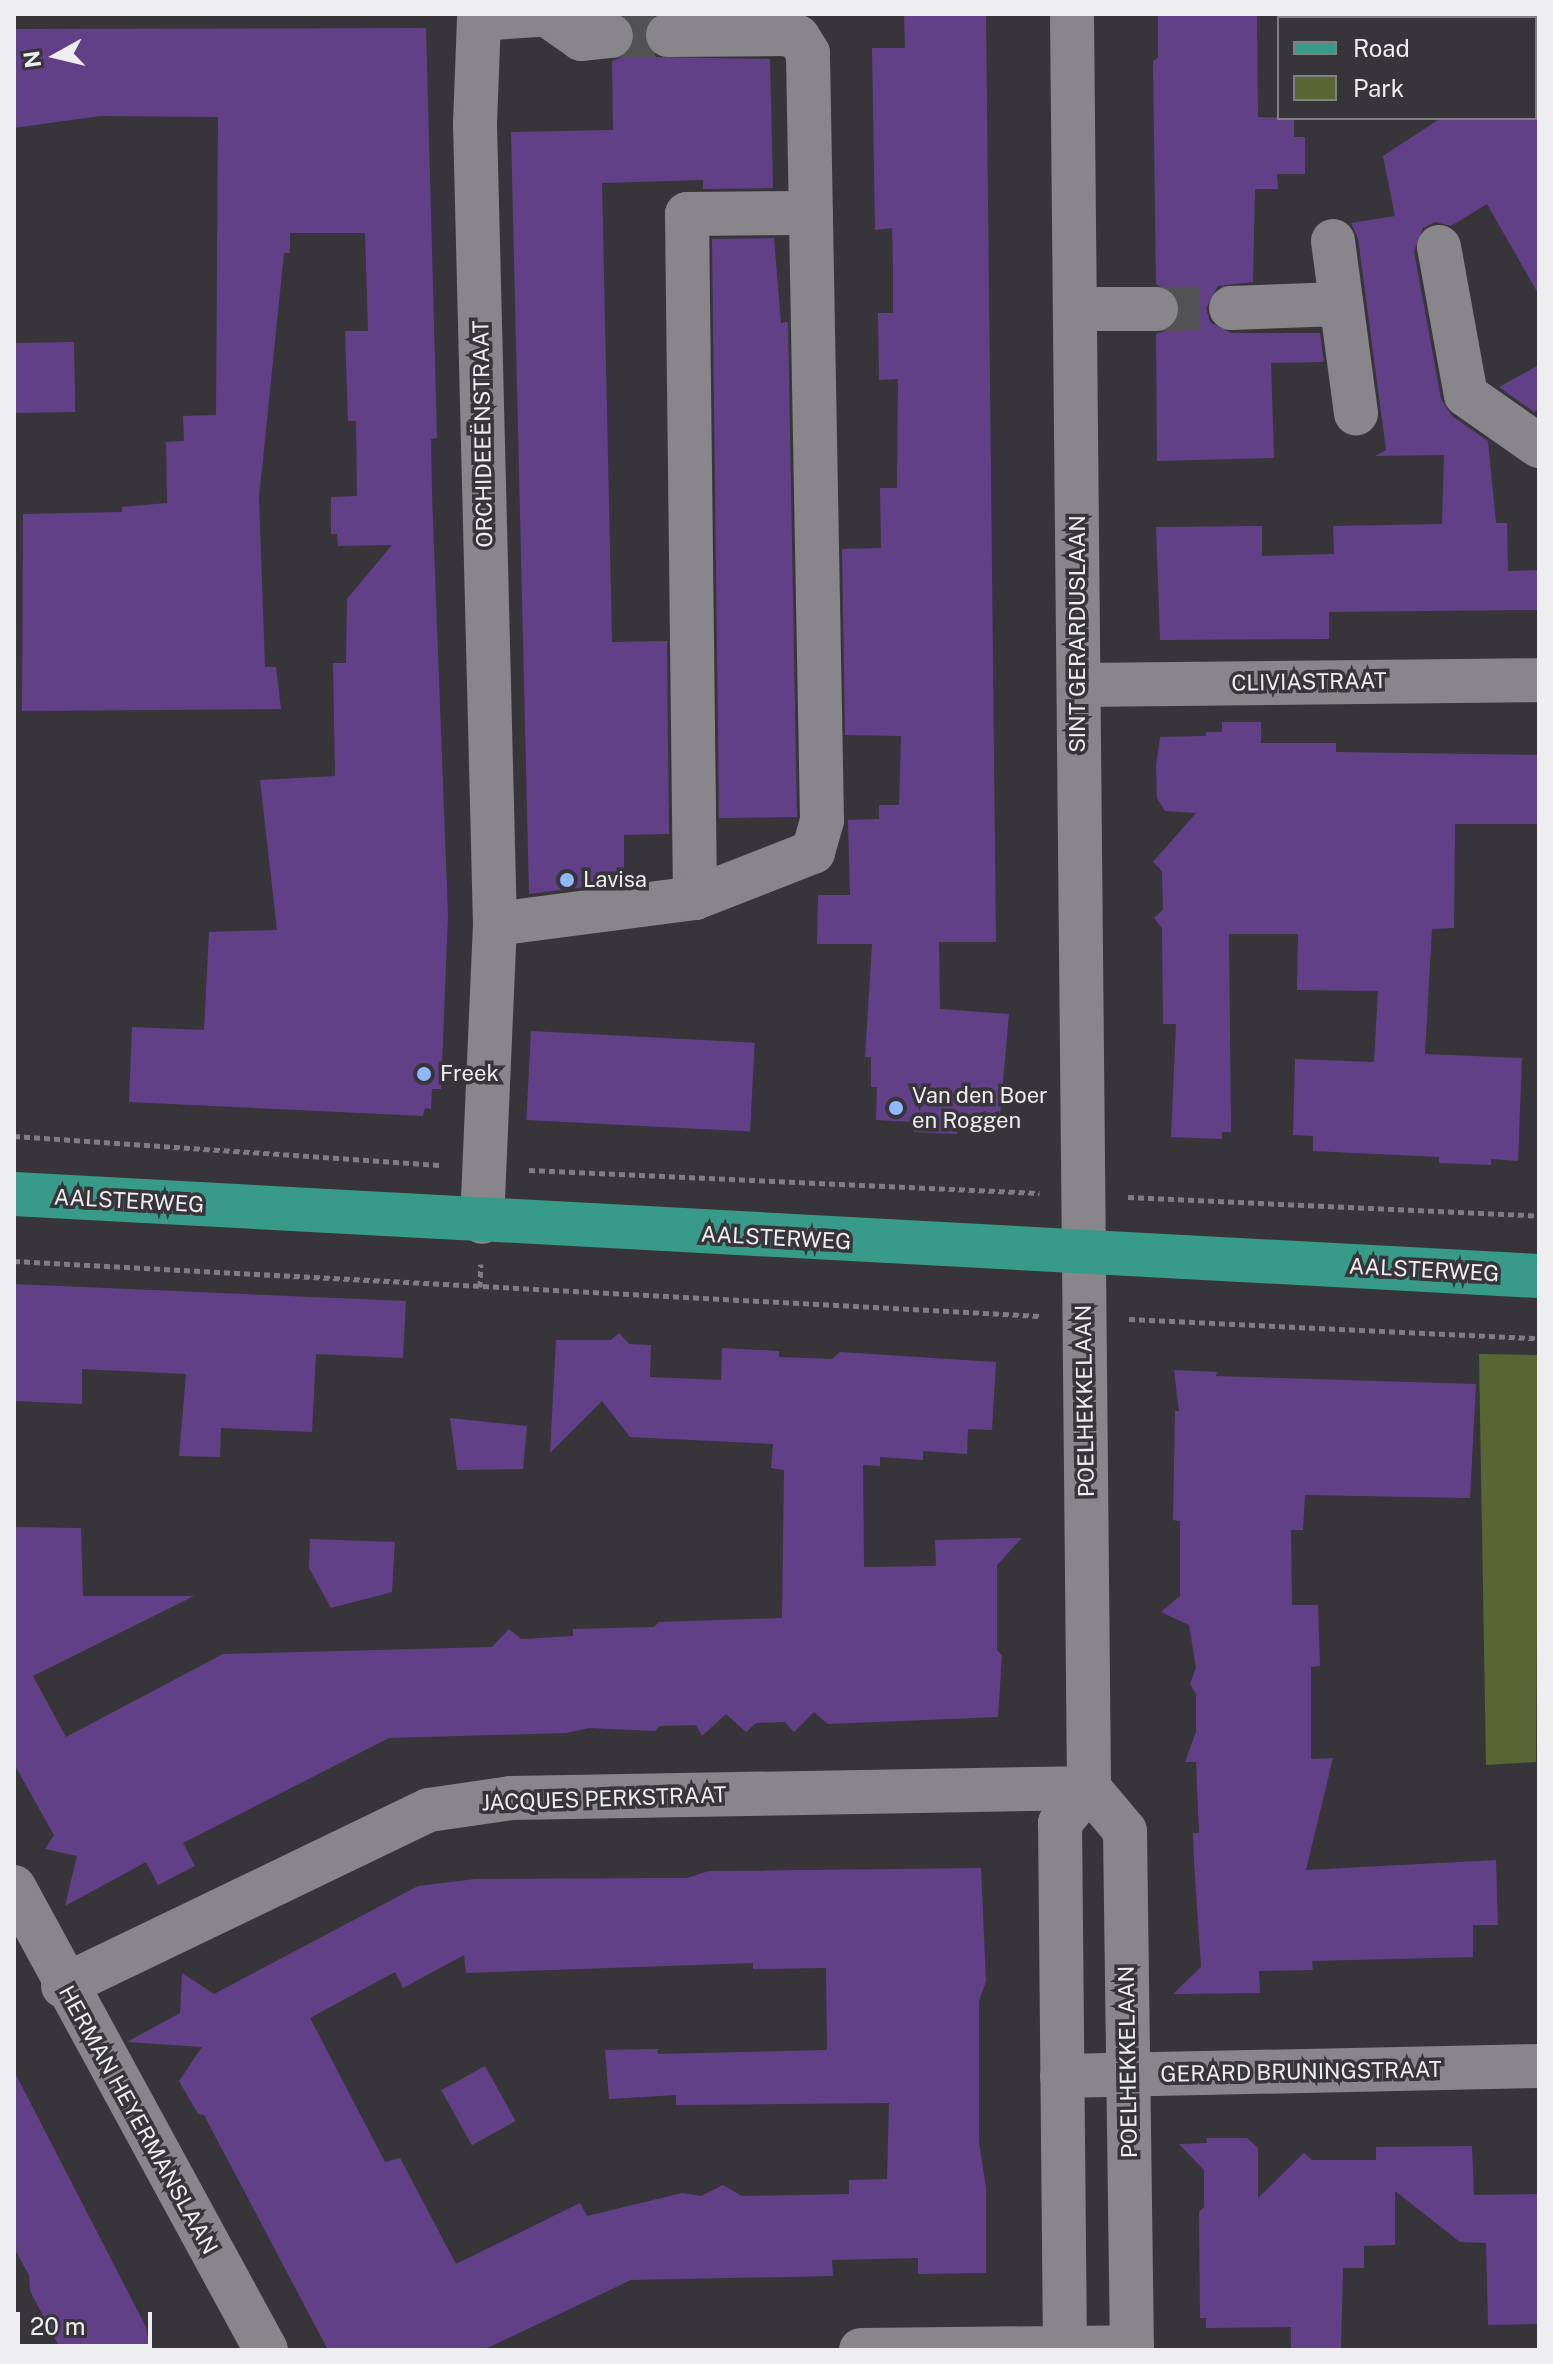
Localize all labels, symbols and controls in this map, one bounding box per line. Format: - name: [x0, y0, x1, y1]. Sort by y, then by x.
- north arrow: [16, 16, 96, 96]
- legend: [1277, 16, 1537, 120]
- text: Road: [1353, 34, 1410, 62]
- text: N: [18, 49, 46, 70]
- text: Park: [1353, 74, 1404, 102]
- street label: ORCHIDEEËNSTRAAT: [468, 320, 498, 548]
- street label: SINT GERARDUSLAAN: [1065, 515, 1091, 753]
- street label: CLIVIASTRAAT: [1231, 667, 1387, 697]
- place label: Lavisa: [583, 867, 647, 893]
- marker: Lavisa: [558, 871, 576, 889]
- place label: Freek: [440, 1061, 499, 1087]
- marker: Freek: [415, 1065, 433, 1083]
- place label: Van den Boer en Roggen: [912, 1082, 1048, 1134]
- marker: Van den Boer en Roggen: [887, 1099, 905, 1117]
- street label: AALSTERWEG: [53, 1184, 205, 1218]
- street label: AALSTERWEG: [700, 1221, 852, 1255]
- street label: AALSTERWEG: [1348, 1253, 1500, 1287]
- street label: POELHEKKELAAN: [1070, 1305, 1100, 1497]
- street label: JACQUES PERKSTRAAT: [481, 1782, 727, 1816]
- street label: POELHEKKELAAN: [1113, 1966, 1143, 2158]
- street label: HERMAN HEYERMANSLAAN: [53, 1981, 223, 2259]
- street label: GERARD BRUNINGSTRAAT: [1160, 2056, 1442, 2088]
- scale bar: [20, 2296, 156, 2346]
- text: 20 m: [30, 2312, 86, 2340]

